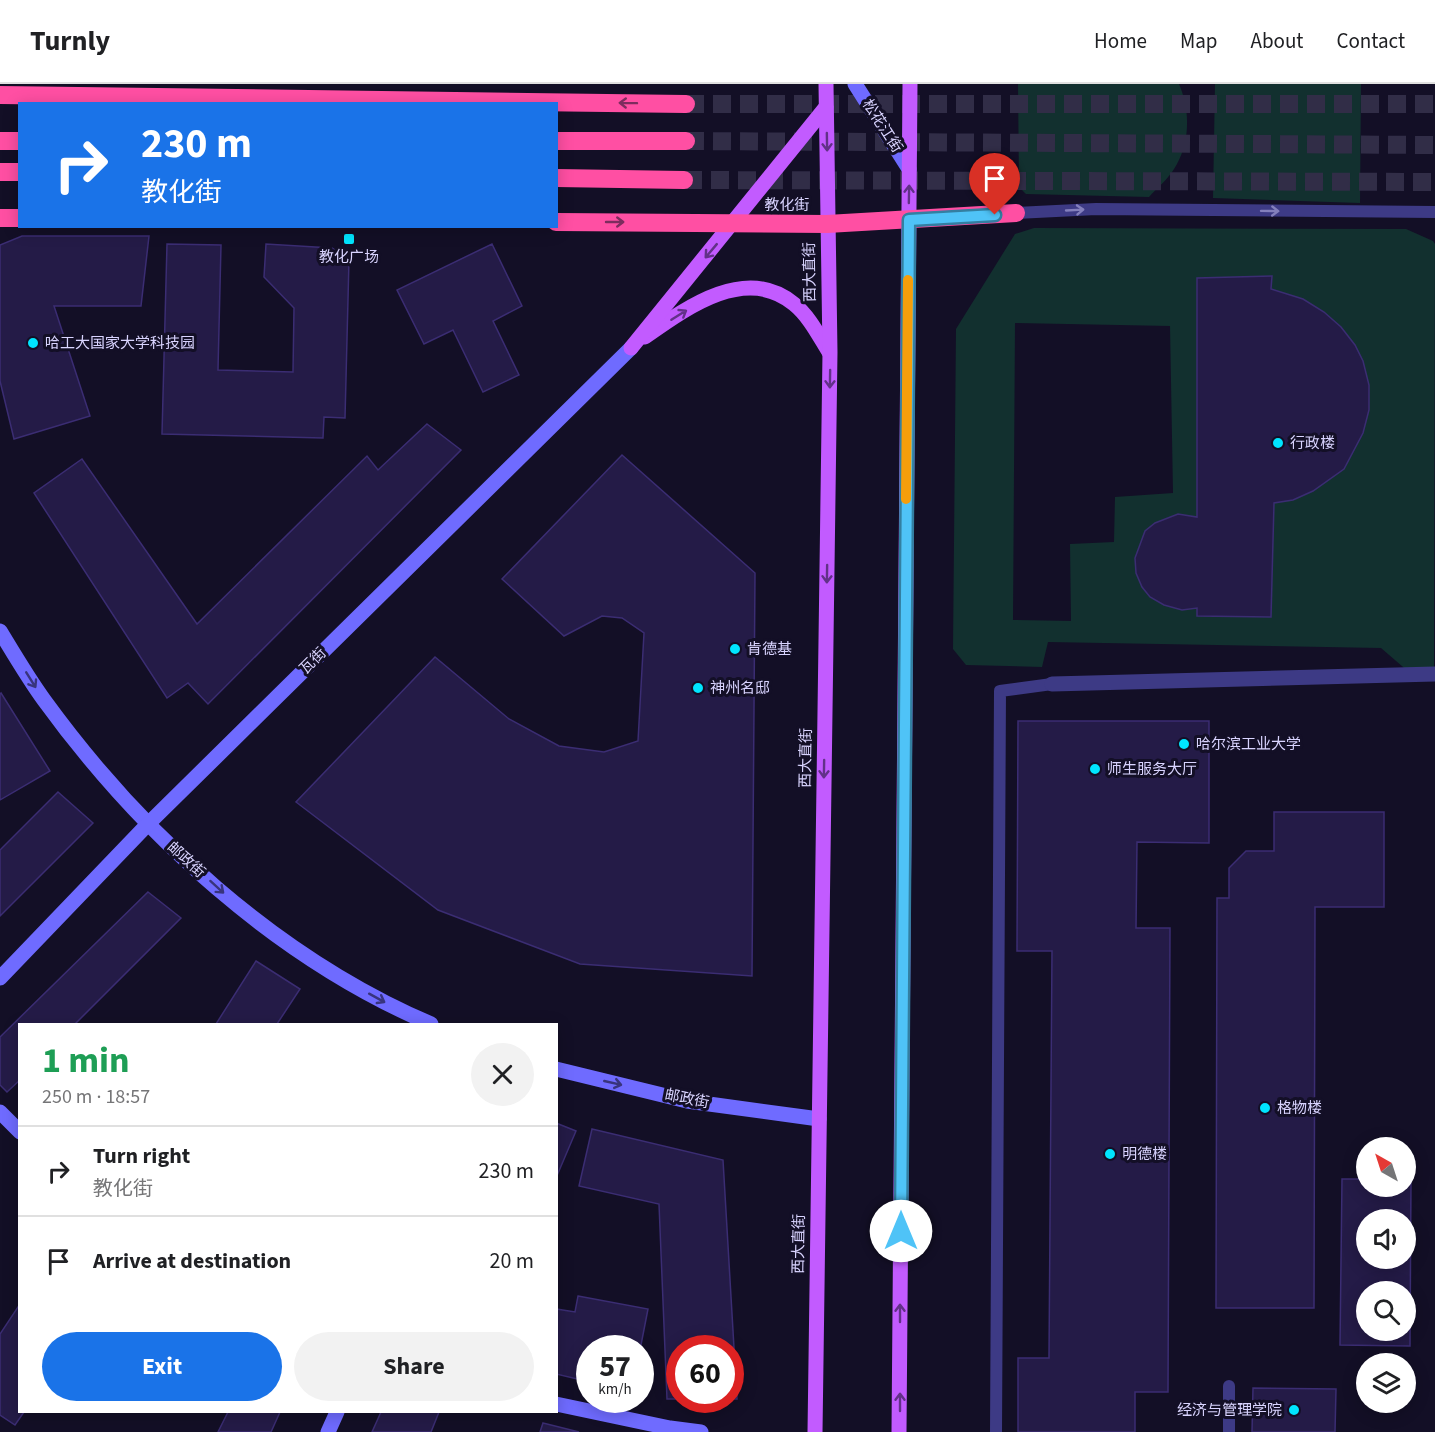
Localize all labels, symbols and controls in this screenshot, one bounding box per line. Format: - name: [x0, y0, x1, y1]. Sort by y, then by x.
- text: Turnly: [30, 21, 110, 61]
- text: Home: [1094, 26, 1147, 56]
- text: Map: [1180, 26, 1218, 56]
- text: About: [1251, 26, 1303, 56]
- text: Contact: [1336, 26, 1405, 56]
- street label: 松花江街: [857, 95, 907, 157]
- one-way arrow: [618, 97, 638, 109]
- text: 230 m: [141, 114, 252, 174]
- icon: right: [42, 126, 120, 204]
- one-way arrow: [821, 132, 833, 152]
- pin: [969, 153, 1020, 215]
- icon: arrive: [978, 162, 1011, 195]
- text: 教化街: [141, 173, 222, 212]
- one-way arrow: [903, 185, 915, 205]
- street label: 教化街: [764, 195, 810, 216]
- one-way arrow: [1064, 205, 1084, 216]
- one-way arrow: [1259, 205, 1279, 217]
- one-way arrow: [604, 216, 624, 228]
- marker: 教化广场: [342, 232, 356, 246]
- street label: 西大直街: [799, 242, 821, 302]
- one-way arrow: [704, 243, 717, 259]
- place label: 教化广场: [319, 247, 379, 268]
- one-way arrow: [670, 309, 687, 321]
- place label: 哈工大国家大学科技园: [45, 333, 195, 354]
- marker: 哈工大国家大学科技园: [26, 336, 40, 350]
- one-way arrow: [824, 369, 835, 389]
- place label: 行政楼: [1290, 433, 1335, 454]
- marker: 行政楼: [1271, 436, 1285, 450]
- one-way arrow: [821, 564, 833, 584]
- place label: 肯德基: [747, 639, 792, 660]
- marker: 肯德基: [728, 642, 742, 656]
- street label: 瓦街: [295, 643, 331, 679]
- one-way arrow: [25, 671, 37, 688]
- place label: 神州名邸: [710, 678, 770, 699]
- marker: 神州名邸: [691, 681, 705, 695]
- street label: 西大直街: [795, 728, 817, 788]
- place label: 哈尔滨工业大学: [1196, 734, 1301, 755]
- marker: 哈尔滨工业大学: [1177, 737, 1191, 751]
- one-way arrow: [818, 759, 830, 779]
- place label: 师生服务大厅: [1107, 759, 1197, 780]
- marker: 师生服务大厅: [1088, 762, 1102, 776]
- street label: 邮政街: [162, 837, 210, 883]
- one-way arrow: [209, 880, 224, 894]
- one-way arrow: [368, 992, 385, 1004]
- text: 1 min: [42, 1035, 130, 1086]
- button: close: [471, 1043, 534, 1106]
- one-way arrow: [603, 1078, 622, 1090]
- text: 250 m · 18:57: [42, 1083, 150, 1111]
- street label: 邮政街: [663, 1084, 711, 1114]
- place label: 格物楼: [1277, 1098, 1322, 1119]
- marker: 格物楼: [1258, 1101, 1272, 1115]
- north arrow: [1356, 1137, 1416, 1197]
- map controls: [1356, 1137, 1416, 1413]
- text: Turn right: [93, 1140, 190, 1172]
- place label: 明德楼: [1122, 1144, 1167, 1165]
- marker: 明德楼: [1103, 1147, 1117, 1161]
- icon: right: [42, 1155, 75, 1188]
- text: 230 m: [479, 1155, 534, 1187]
- text: 教化街: [93, 1175, 153, 1203]
- position arrow: [869, 1199, 933, 1263]
- button: sound: [1356, 1209, 1416, 1269]
- street label: 西大直街: [788, 1214, 810, 1274]
- icon: arrive: [42, 1245, 75, 1278]
- text: Arrive at destination: [93, 1245, 291, 1277]
- text: 20 m: [489, 1245, 534, 1277]
- button: search: [1356, 1281, 1416, 1341]
- one-way arrow: [894, 1304, 906, 1324]
- button: Exit: [42, 1332, 282, 1401]
- button: Share: [294, 1332, 534, 1401]
- speed limit sign: 60: [666, 1335, 744, 1413]
- text: 57: [599, 1345, 631, 1388]
- button: layers: [1356, 1353, 1416, 1413]
- text: km/h: [598, 1379, 632, 1400]
- one-way arrow: [894, 1392, 906, 1412]
- place label: 经济与管理学院: [1177, 1400, 1282, 1421]
- marker: 经济与管理学院: [1287, 1403, 1301, 1417]

